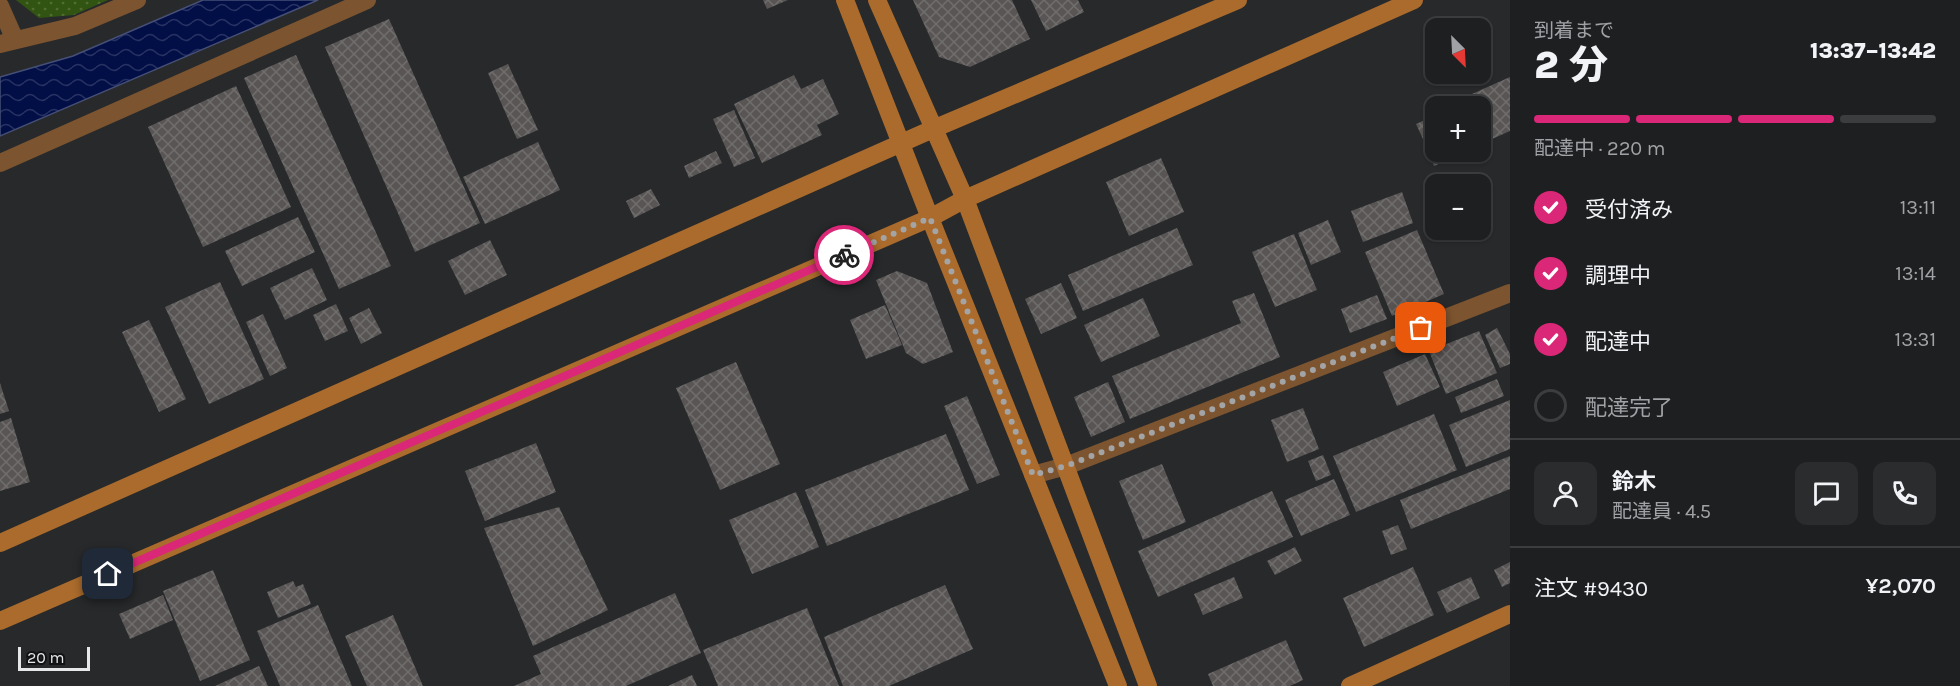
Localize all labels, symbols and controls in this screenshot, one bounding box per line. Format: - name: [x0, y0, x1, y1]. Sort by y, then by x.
- north arrow: [1425, 18, 1491, 84]
- map controls: [1425, 18, 1491, 240]
- text: 到着まで: [1534, 19, 1614, 42]
- text: 13:37–13:42: [1810, 38, 1936, 64]
- text: 2 分: [1534, 42, 1608, 88]
- button: +: [1425, 96, 1491, 162]
- text: 配達中 · 220 m: [1534, 137, 1666, 160]
- button: −: [1425, 174, 1491, 240]
- icon: check: [1534, 191, 1567, 224]
- text: 13:11: [1900, 196, 1936, 219]
- text: 受付済み: [1585, 197, 1673, 223]
- courier: [814, 225, 874, 285]
- icon: bike: [828, 239, 861, 272]
- icon: check: [1534, 257, 1567, 290]
- text: 13:14: [1895, 262, 1936, 285]
- text: 調理中: [1585, 263, 1651, 289]
- pin: [1395, 302, 1446, 353]
- icon: bag: [1404, 311, 1437, 344]
- icon: check: [1534, 323, 1567, 356]
- text: 13:31: [1895, 328, 1936, 351]
- text: 配達中: [1585, 329, 1651, 355]
- text: 配達完了: [1585, 395, 1673, 421]
- button: person: [1534, 462, 1597, 525]
- button: chat: [1795, 462, 1858, 525]
- button: phone: [1873, 462, 1936, 525]
- text: 鈴木: [1612, 469, 1656, 495]
- text: 配達員 · 4.5: [1612, 500, 1711, 523]
- pin: [82, 548, 133, 599]
- icon: home: [91, 557, 124, 590]
- text: ¥2,070: [1865, 573, 1936, 599]
- text: 注文 #9430: [1534, 576, 1648, 602]
- scale bar: [18, 644, 90, 672]
- text: 20 m: [27, 648, 65, 667]

